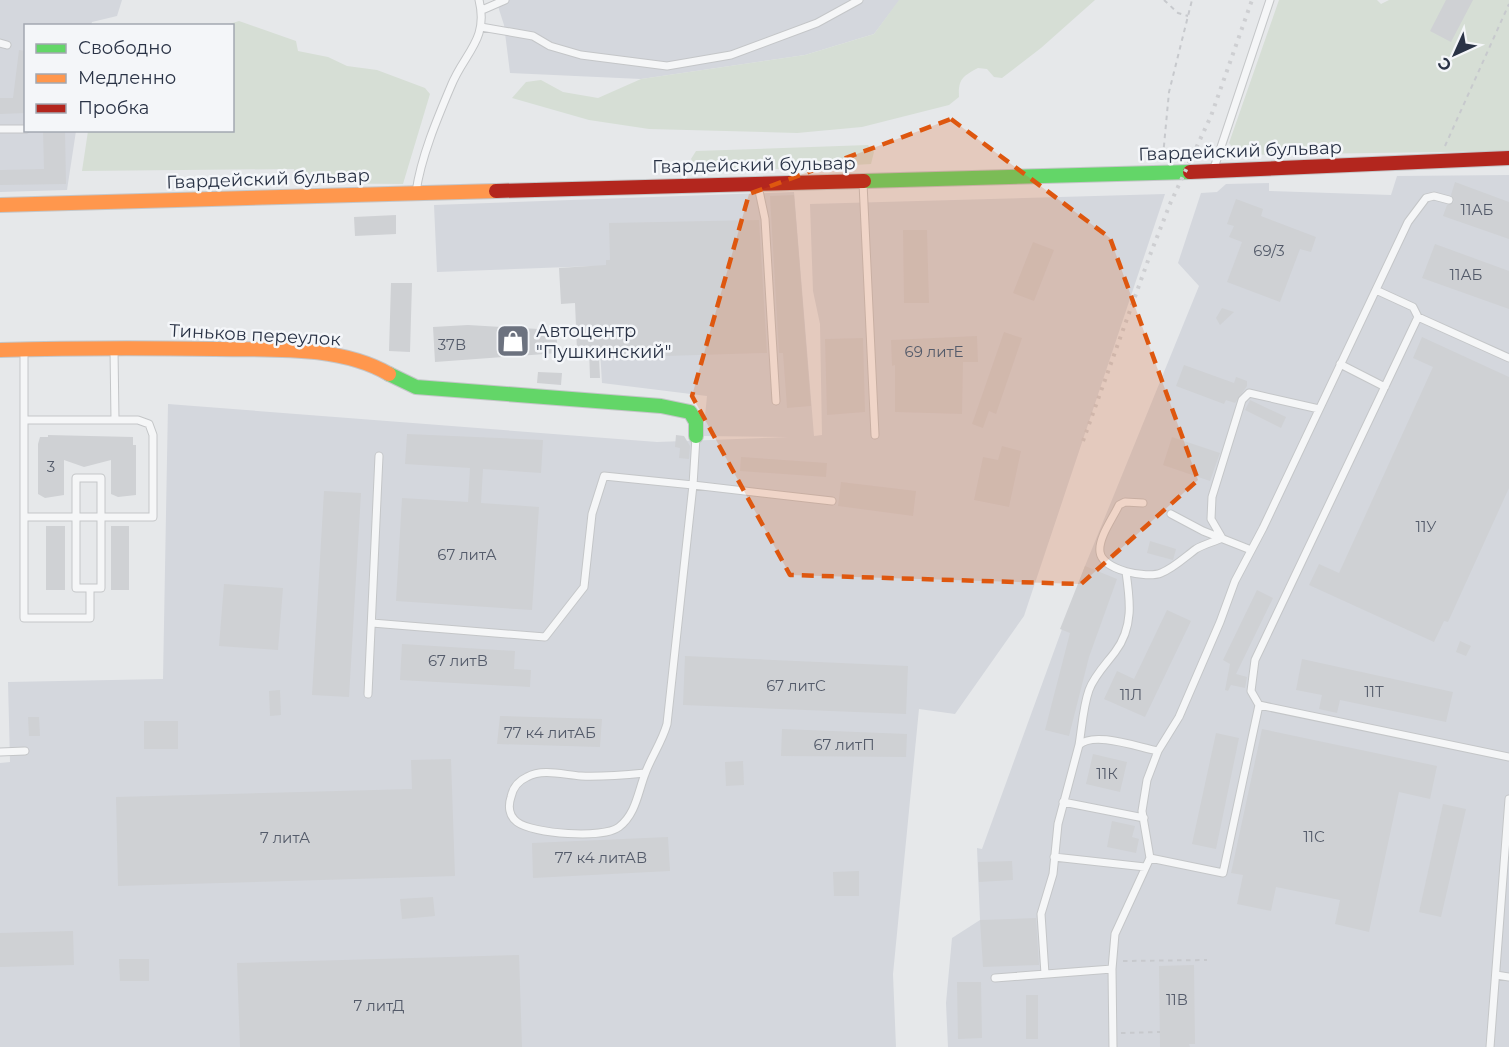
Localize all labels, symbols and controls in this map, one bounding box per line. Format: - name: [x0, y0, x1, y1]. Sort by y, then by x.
- legend: [24, 24, 234, 132]
- north arrow: [1425, 24, 1485, 84]
- text: Свободно: [78, 37, 172, 59]
- text: С: [1434, 53, 1456, 75]
- text: Медленно: [78, 67, 176, 89]
- text: Пробка: [78, 97, 149, 119]
- street label: Гвардейский бульвар: [1138, 136, 1342, 166]
- street label: Гвардейский бульвар: [652, 152, 856, 178]
- street label: Гвардейский бульвар: [166, 164, 370, 194]
- house number: 11АБ: [1461, 200, 1494, 219]
- house number: 69/3: [1253, 241, 1285, 260]
- house number: 11АБ: [1450, 265, 1483, 284]
- street label: Тиньков переулок: [169, 320, 342, 351]
- place label: Автоцентр "Пушкинский": [536, 320, 671, 363]
- shop icon: Автоцентр "Пушкинский": [495, 323, 531, 359]
- house number: 37В: [438, 335, 466, 354]
- house number: 69 литЕ: [905, 342, 964, 361]
- house number: 3: [47, 457, 55, 476]
- house number: 11У: [1415, 517, 1437, 536]
- house number: 67 литА: [437, 545, 497, 564]
- house number: 67 литВ: [428, 651, 488, 670]
- house number: 67 литС: [766, 676, 826, 695]
- house number: 11Т: [1364, 682, 1384, 701]
- house number: 11Л: [1120, 685, 1142, 704]
- house number: 77 к4 литАБ: [504, 723, 596, 742]
- house number: 67 литП: [813, 735, 875, 754]
- house number: 11К: [1096, 764, 1118, 783]
- house number: 11С: [1303, 827, 1325, 846]
- house number: 7 литА: [260, 828, 310, 847]
- house number: 77 к4 литАВ: [555, 848, 647, 867]
- house number: 11В: [1166, 990, 1188, 1009]
- house number: 7 литД: [354, 996, 405, 1015]

